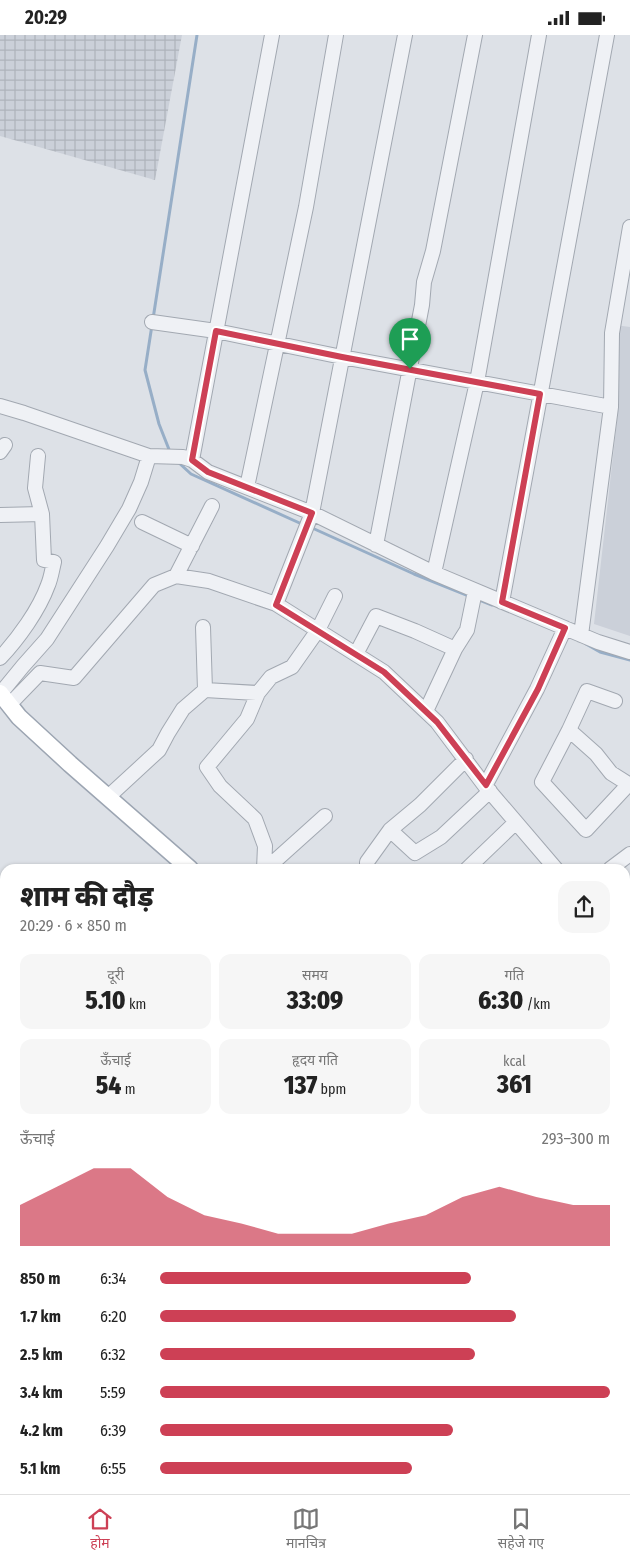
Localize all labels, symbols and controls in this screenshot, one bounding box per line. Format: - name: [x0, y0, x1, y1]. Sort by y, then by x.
- text: 20:29: [25, 6, 67, 29]
- pin: [389, 318, 431, 369]
- icon: arrive: [396, 325, 424, 353]
- text: शाम की दौड़: [20, 880, 153, 913]
- button: share: [558, 881, 610, 933]
- text: 20:29 · 6 × 850 m: [20, 916, 127, 935]
- text: दूरी: [107, 967, 124, 984]
- text: समय: [302, 967, 328, 984]
- text: गति: [505, 967, 524, 984]
- text: 5.10: [85, 986, 126, 1016]
- text: 33:09: [287, 986, 343, 1016]
- text: 6:30: [478, 986, 523, 1016]
- text: km: [126, 996, 146, 1013]
- text: /km: [523, 996, 551, 1013]
- text: ऊँचाई: [100, 1052, 131, 1069]
- text: हृदय गति: [292, 1052, 338, 1069]
- text: kcal: [503, 1053, 526, 1070]
- text: 361: [497, 1070, 532, 1100]
- text: 54: [96, 1071, 121, 1101]
- text: 137: [284, 1071, 317, 1101]
- text: m: [121, 1081, 136, 1098]
- text: bpm: [317, 1081, 346, 1098]
- text: ऊँचाई: [20, 1129, 55, 1148]
- text: 293–300 m: [542, 1129, 610, 1148]
- text: 850 m: [20, 1269, 61, 1288]
- text: 6:34: [100, 1269, 126, 1288]
- text: 1.7 km: [20, 1307, 61, 1326]
- text: 6:20: [100, 1307, 127, 1326]
- text: 2.5 km: [20, 1345, 63, 1364]
- text: 6:32: [100, 1345, 126, 1364]
- text: 3.4 km: [20, 1383, 63, 1402]
- text: 5:59: [100, 1383, 126, 1402]
- text: 4.2 km: [20, 1421, 63, 1440]
- text: 6:39: [100, 1421, 126, 1440]
- text: 5.1 km: [20, 1459, 60, 1478]
- text: 6:55: [100, 1459, 126, 1478]
- tab: होम: [86, 1505, 114, 1554]
- tab: मानचित्र: [286, 1505, 326, 1554]
- tab: सहेजे गए: [498, 1505, 544, 1554]

